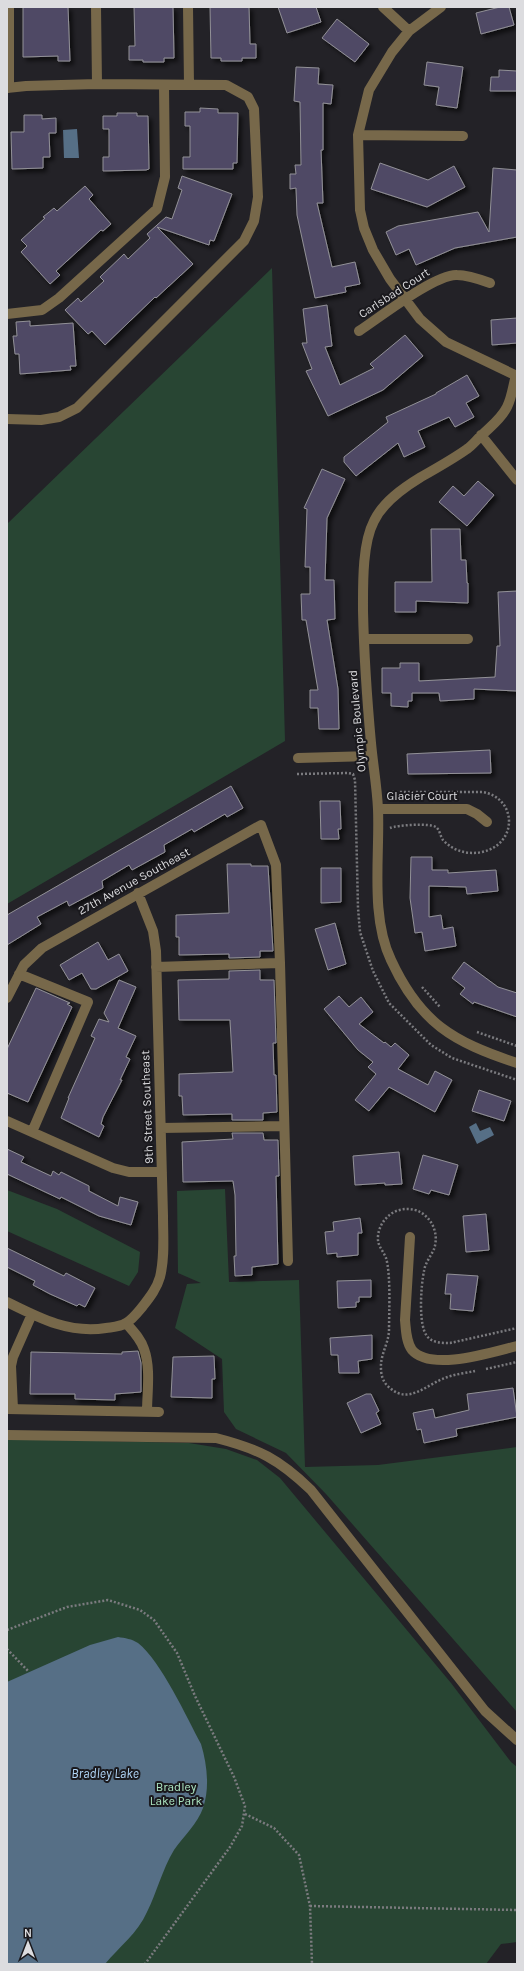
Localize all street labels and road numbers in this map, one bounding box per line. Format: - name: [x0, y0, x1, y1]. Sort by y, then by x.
- street label: Carlsbad Court: [356, 265, 432, 321]
- street label: Olympic Boulevard: [346, 669, 368, 773]
- street label: Glacier Court: [387, 789, 458, 803]
- street label: 27th Avenue Southeast: [76, 844, 193, 918]
- street label: 9th Street Southeast: [138, 1049, 156, 1164]

